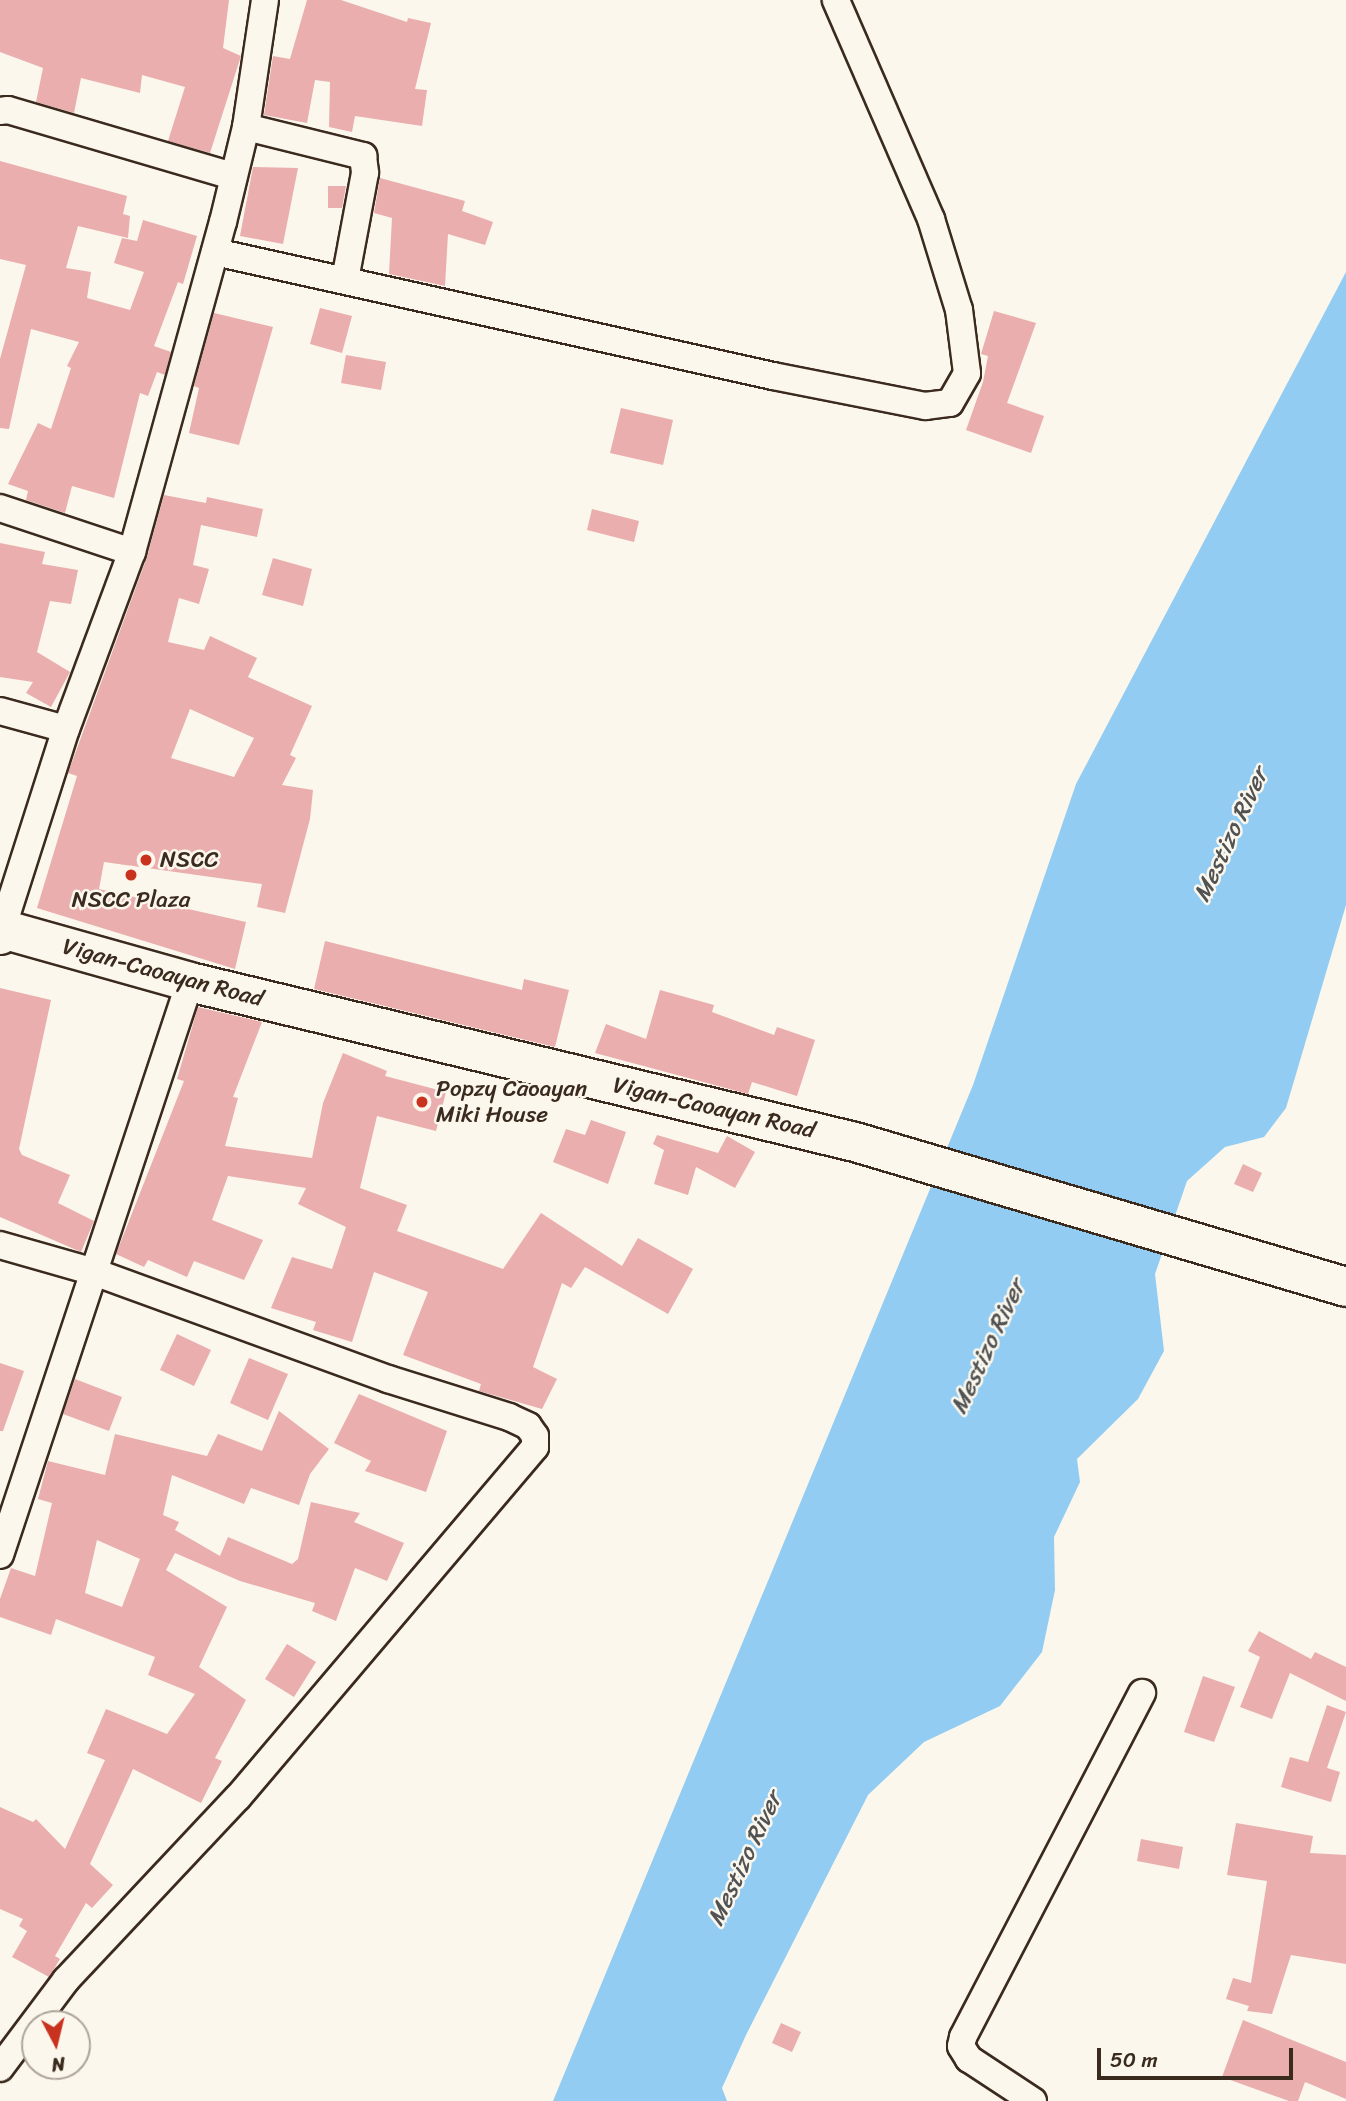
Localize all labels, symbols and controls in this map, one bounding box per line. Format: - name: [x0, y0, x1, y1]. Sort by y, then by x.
- water label: Mestizo River: [1187, 764, 1275, 906]
- place label: NSCC: [160, 846, 218, 874]
- marker: NSCC: [138, 852, 154, 868]
- marker: NSCC Plaza: [123, 867, 139, 883]
- place label: NSCC Plaza: [71, 886, 191, 914]
- street label: Vigan-Caoayan Road: [60, 933, 266, 1013]
- street label: Vigan-Caoayan Road: [610, 1071, 818, 1145]
- place label: Popzy Caoayan Miki House: [436, 1075, 587, 1129]
- marker: Popzy Caoayan Miki House: [414, 1094, 430, 1110]
- water label: Mestizo River: [944, 1276, 1032, 1418]
- water label: Mestizo River: [701, 1788, 789, 1930]
- north arrow: [21, 2010, 91, 2080]
- scale bar: [1101, 2035, 1297, 2078]
- text: 50 m: [1110, 2041, 1158, 2079]
- text: N: [50, 2047, 67, 2082]

